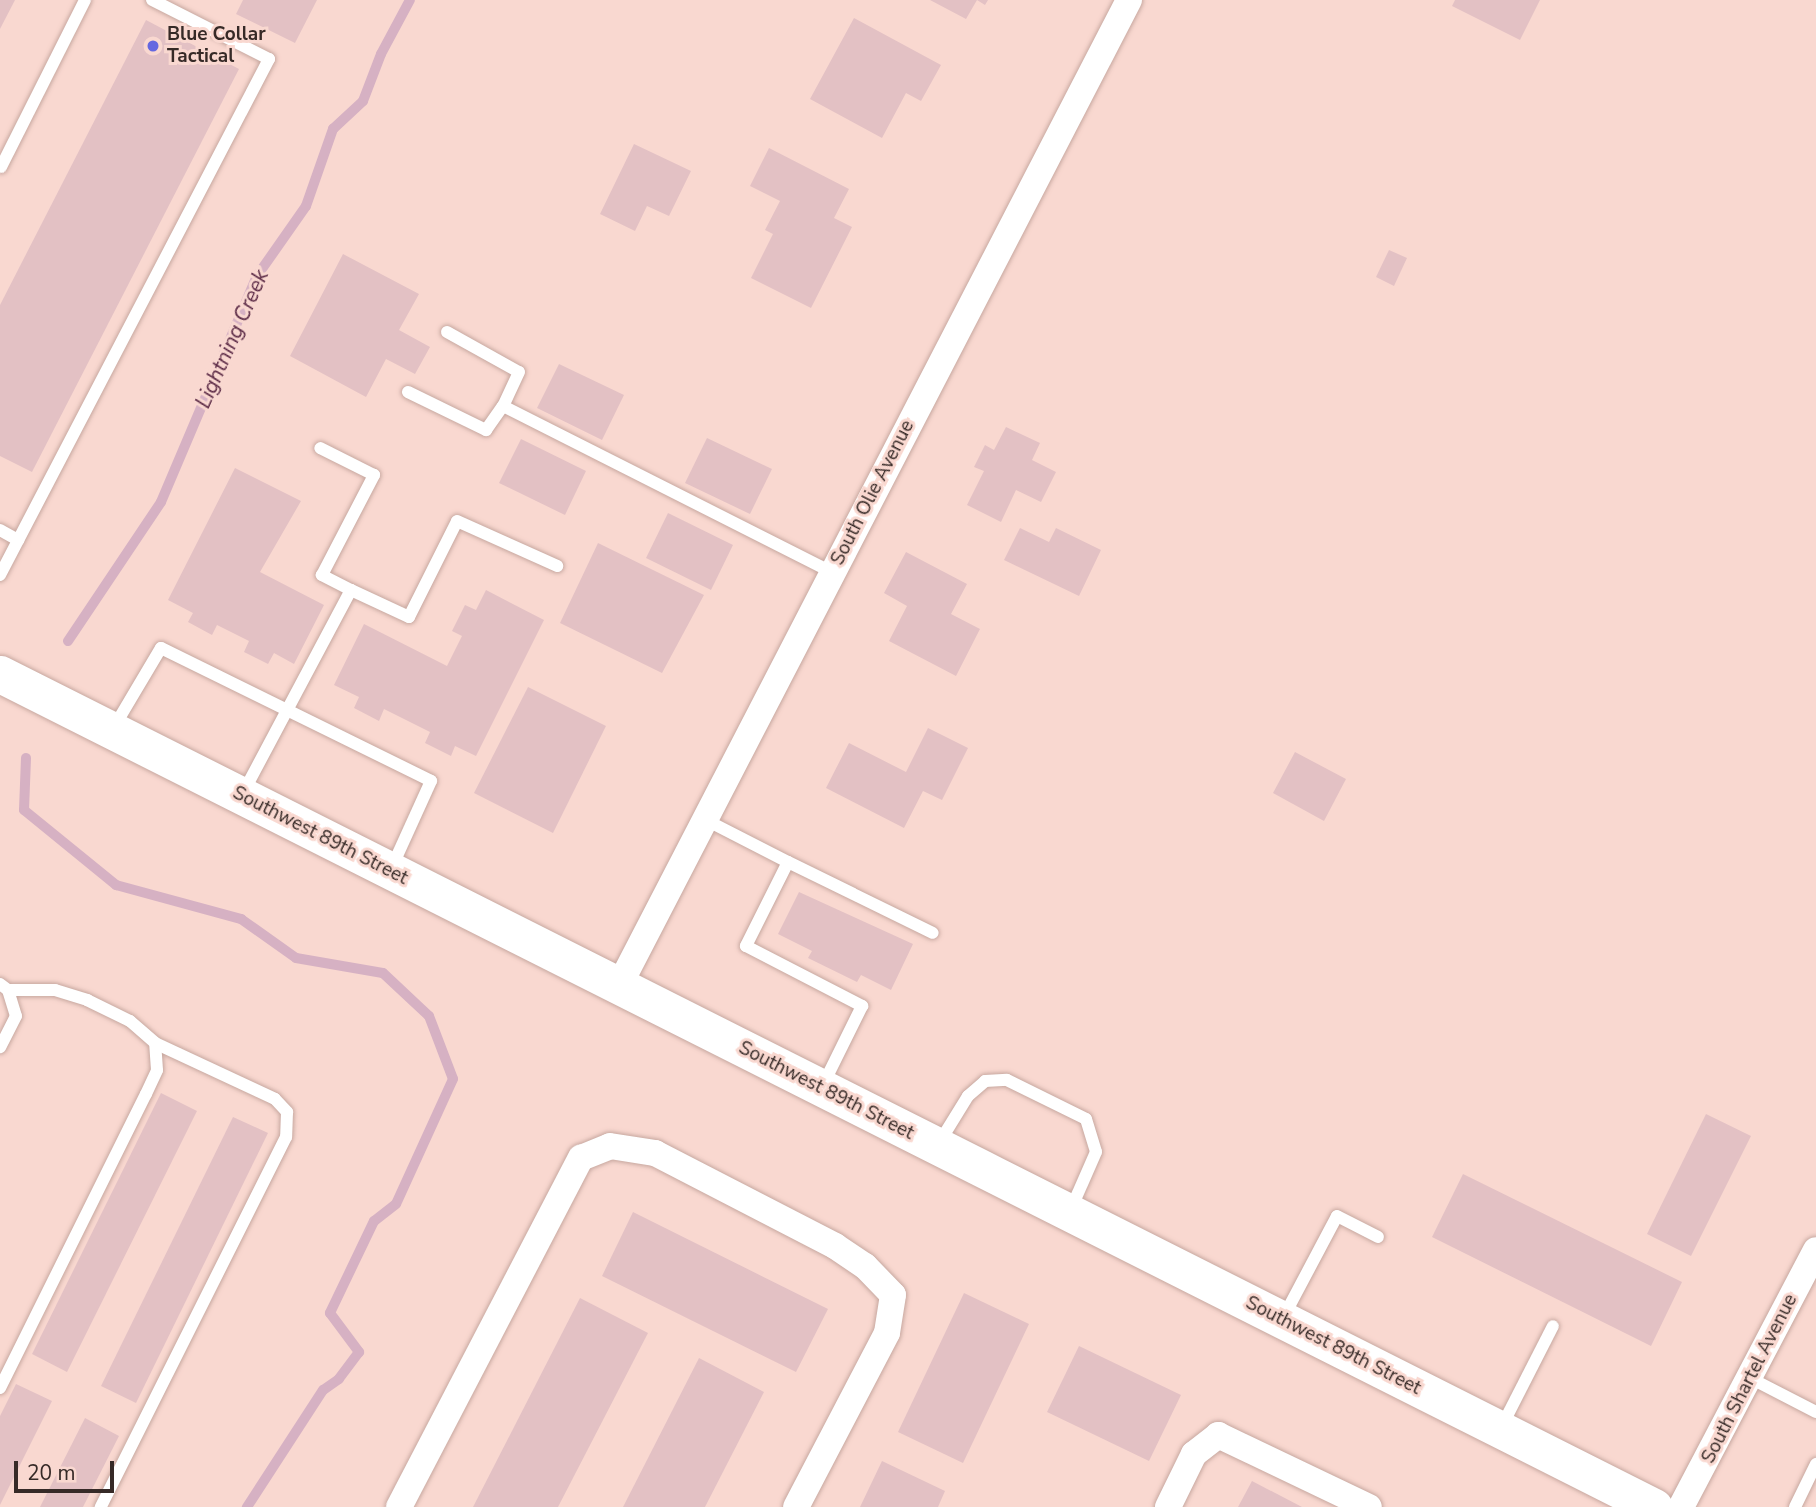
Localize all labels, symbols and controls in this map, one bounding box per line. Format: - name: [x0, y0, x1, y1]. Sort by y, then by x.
- place label: Blue Collar Tactical: [167, 24, 266, 68]
- marker: Blue Collar Tactical: [145, 38, 161, 54]
- water label: Lightning Creek: [190, 266, 274, 412]
- street label: South Olie Avenue: [827, 417, 919, 569]
- street label: Southwest 89th Street: [229, 782, 411, 890]
- street label: Southwest 89th Street: [735, 1037, 917, 1145]
- street label: South Shartel Avenue: [1697, 1291, 1803, 1467]
- street label: Southwest 89th Street: [1242, 1292, 1424, 1400]
- scale bar: [18, 1448, 117, 1492]
- text: 20 m: [27, 1459, 76, 1487]

